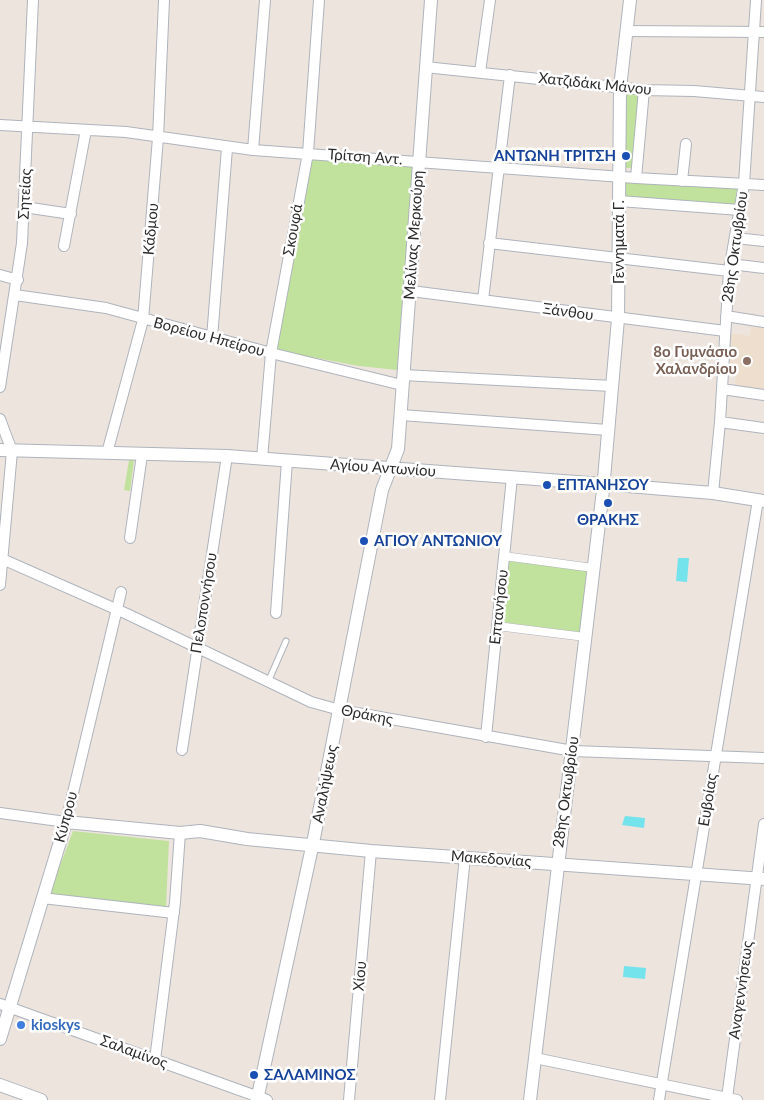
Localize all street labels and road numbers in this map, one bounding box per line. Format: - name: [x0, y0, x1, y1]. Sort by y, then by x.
- street label: Χατζιδάκι Μάνου: [537, 69, 653, 99]
- street label: Τρίτση Αντ.: [327, 145, 403, 169]
- street label: Σητείας: [15, 168, 35, 220]
- street label: Μελίνας Μερκούρη: [401, 170, 427, 300]
- street label: 28ης Οκτωβρίου: [718, 190, 752, 304]
- street label: Γεννηματά Γ.: [610, 200, 628, 284]
- street label: Κάδμου: [140, 202, 162, 256]
- street label: Σκουφά: [280, 202, 306, 258]
- street label: Ξάνθου: [541, 300, 595, 324]
- street label: Βορείου Ηπείρου: [151, 314, 267, 360]
- street label: Αγίου Αντωνίου: [330, 455, 436, 481]
- street label: Πελοποννήσου: [187, 551, 221, 655]
- street label: Επτανήσου: [486, 569, 512, 645]
- street label: Θράκης: [340, 701, 394, 729]
- street label: 28ης Οκτωβρίου: [549, 735, 583, 849]
- street label: Αναλήψεως: [309, 743, 341, 825]
- street label: Ευβοίας: [695, 772, 721, 828]
- street label: Κύπρου: [51, 789, 81, 845]
- street label: Μακεδονίας: [450, 847, 532, 871]
- street label: Αναγεννήσεως: [725, 940, 757, 1040]
- street label: Χίου: [350, 960, 370, 992]
- street label: Σαλαμίνος: [98, 1032, 170, 1072]

